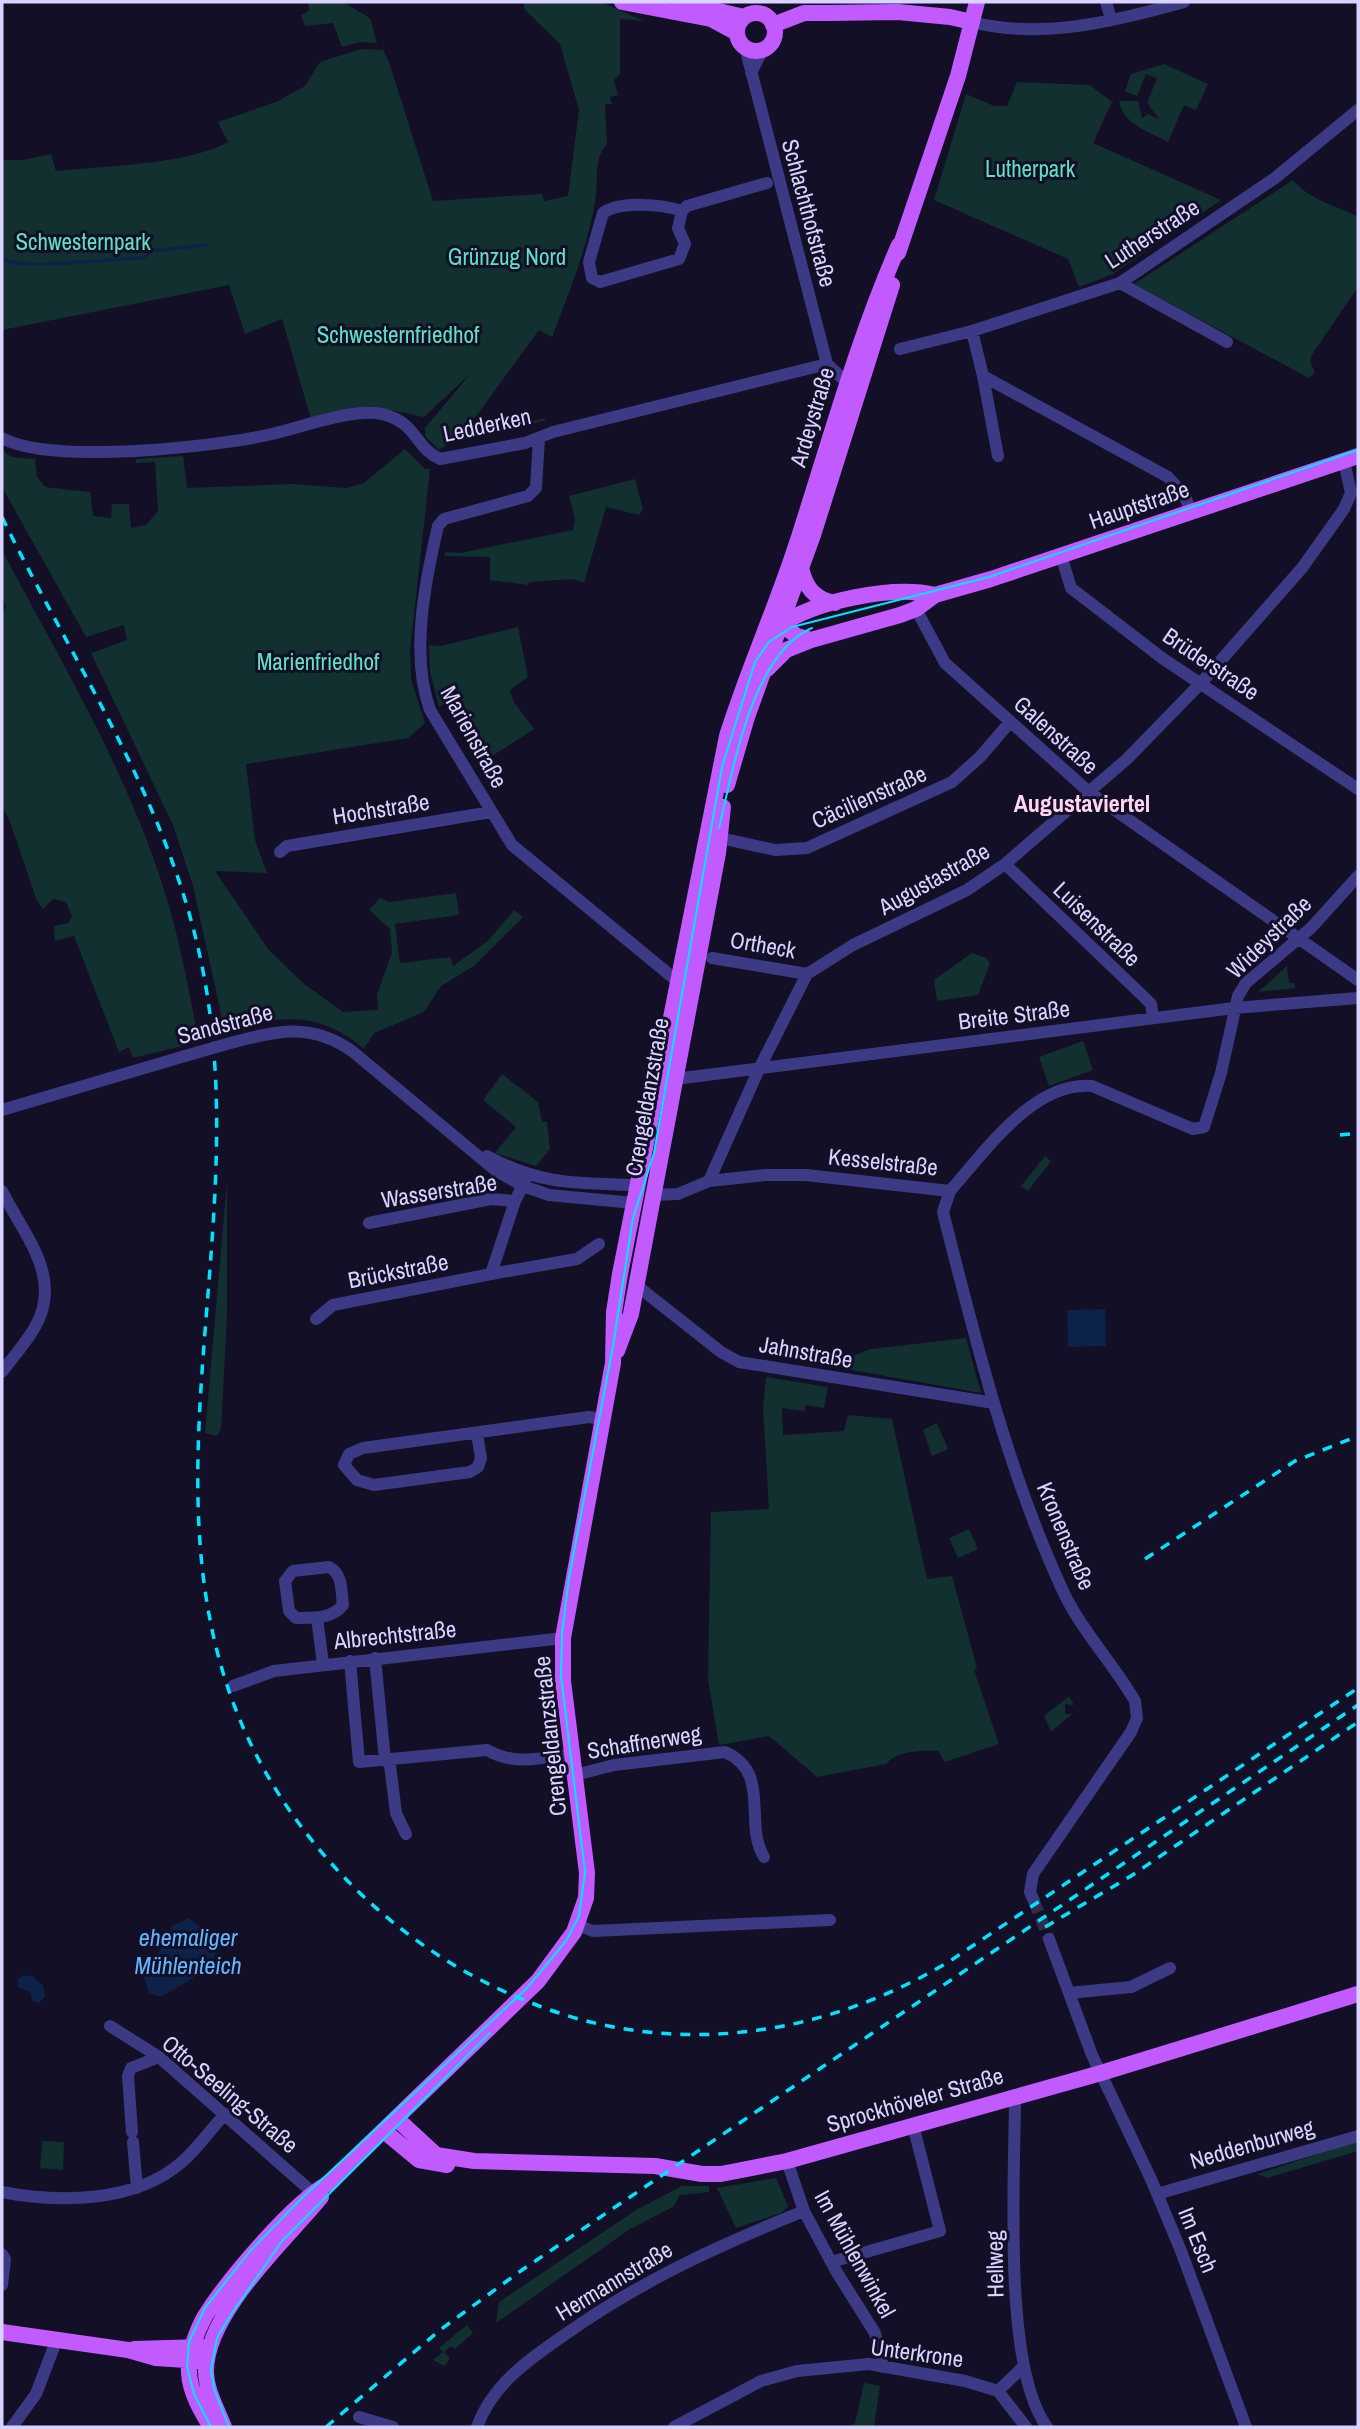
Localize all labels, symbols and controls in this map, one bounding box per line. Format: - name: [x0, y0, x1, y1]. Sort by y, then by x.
- street label: Schlachthofstraße: [775, 135, 844, 290]
- park label: Lutherpark: [985, 153, 1076, 184]
- street label: Lutherstraße: [1098, 191, 1205, 276]
- park label: Schwesternpark: [15, 226, 151, 257]
- park label: Grünzug Nord: [448, 241, 566, 272]
- park label: Schwesternfriedhof: [317, 319, 480, 350]
- street label: Ardeystraße: [781, 363, 841, 471]
- street label: Ledderken: [440, 400, 534, 449]
- street label: Hauptstraße: [1085, 473, 1193, 536]
- street label: Brüderstraße: [1157, 620, 1266, 707]
- park label: Marienfriedhof: [257, 646, 380, 677]
- street label: Marienstraße: [434, 680, 515, 793]
- street label: Galenstraße: [1007, 688, 1105, 781]
- street label: Cäcilienstraße: [806, 757, 931, 836]
- street label: Hochstraße: [330, 786, 431, 831]
- district label: Augustaviertel: [1014, 787, 1150, 819]
- street label: Augustastraße: [872, 835, 995, 922]
- street label: Luisenstraße: [1047, 874, 1148, 973]
- street label: Wideystraße: [1219, 888, 1318, 985]
- street label: Ortheck: [728, 924, 799, 966]
- street label: Breite Straße: [956, 992, 1071, 1037]
- street label: Sandstraße: [174, 996, 276, 1051]
- street label: Crengeldanzstraße: [617, 1015, 676, 1179]
- street label: Kesselstraße: [827, 1140, 939, 1183]
- street label: Wasserstraße: [379, 1166, 499, 1215]
- street label: Brückstraße: [345, 1246, 451, 1295]
- street label: Jahnstraße: [757, 1328, 855, 1375]
- street label: Kronenstraße: [1030, 1477, 1103, 1594]
- street label: Albrechtstraße: [331, 1613, 458, 1656]
- street label: Crengeldanzstraße: [526, 1655, 573, 1817]
- street label: Schaffnerweg: [585, 1717, 704, 1766]
- water label: ehemaliger Mühlenteich: [134, 1921, 242, 1981]
- street label: Otto-Seeling-Straße: [156, 2027, 305, 2160]
- street label: Sprockhöveler Straße: [823, 2059, 1007, 2140]
- street label: Neddenburweg: [1186, 2111, 1318, 2176]
- street label: Im Mühlenwinkel: [808, 2184, 903, 2323]
- street label: Im Esch: [1171, 2202, 1226, 2277]
- street label: Hellweg: [978, 2230, 1011, 2298]
- street label: Hermannstraße: [550, 2234, 678, 2328]
- street label: Unterkrone: [869, 2331, 965, 2374]

